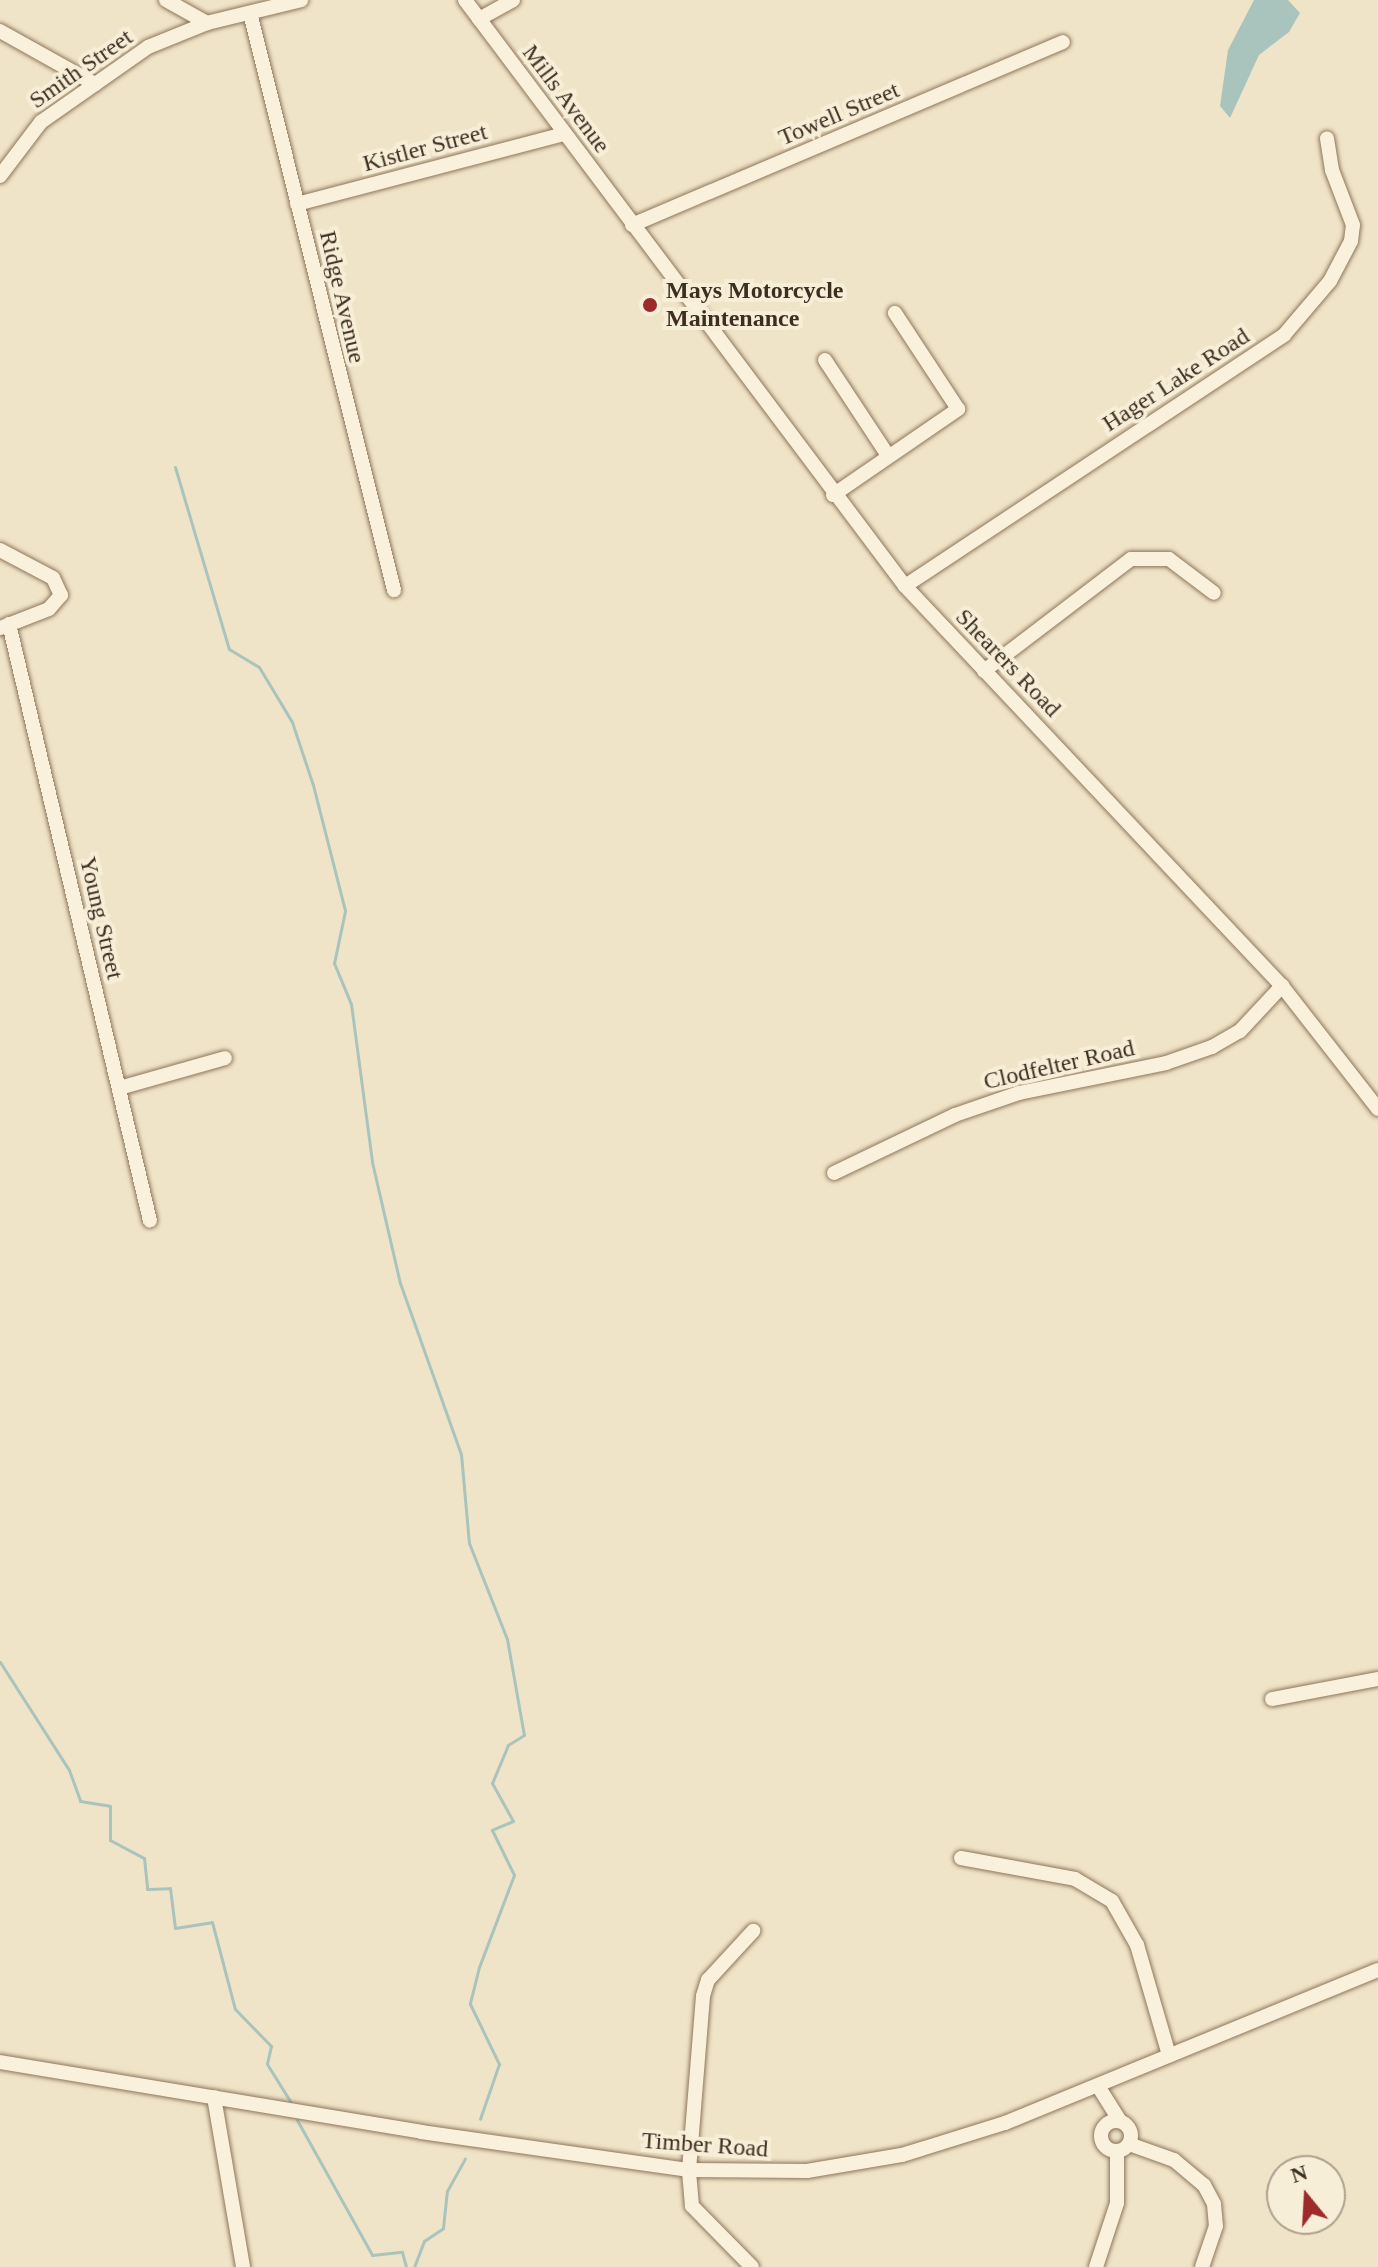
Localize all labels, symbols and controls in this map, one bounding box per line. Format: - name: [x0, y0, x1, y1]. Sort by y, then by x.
- street label: Smith Street: [24, 23, 138, 115]
- street label: Mills Avenue: [516, 39, 616, 159]
- street label: Towell Street: [774, 76, 904, 152]
- street label: Kistler Street: [360, 118, 490, 178]
- street label: Ridge Avenue: [313, 227, 371, 367]
- place label: Mays Motorcycle Maintenance: [666, 277, 843, 333]
- marker: Mays Motorcycle Maintenance: [641, 296, 659, 314]
- street label: Hager Lake Road: [1097, 322, 1255, 438]
- street label: Shearers Road: [949, 603, 1067, 723]
- street label: Young Street: [73, 854, 129, 982]
- street label: Clodfelter Road: [981, 1034, 1137, 1096]
- street label: Timber Road: [641, 2126, 769, 2164]
- north arrow: [1266, 2155, 1346, 2235]
- text: N: [1288, 2159, 1310, 2188]

